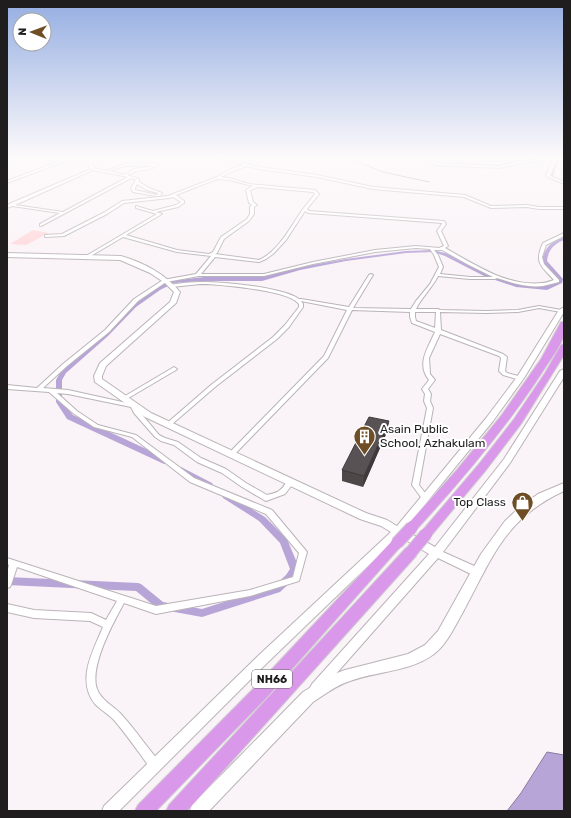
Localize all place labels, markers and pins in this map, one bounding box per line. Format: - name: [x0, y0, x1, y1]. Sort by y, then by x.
- place label: Asain Public School, Azhakulam: [380, 422, 485, 450]
- building icon: Asain Public School, Azhakulam: [352, 423, 378, 456]
- shop icon: Top Class: [509, 489, 535, 522]
- place label: Top Class: [453, 495, 506, 509]

